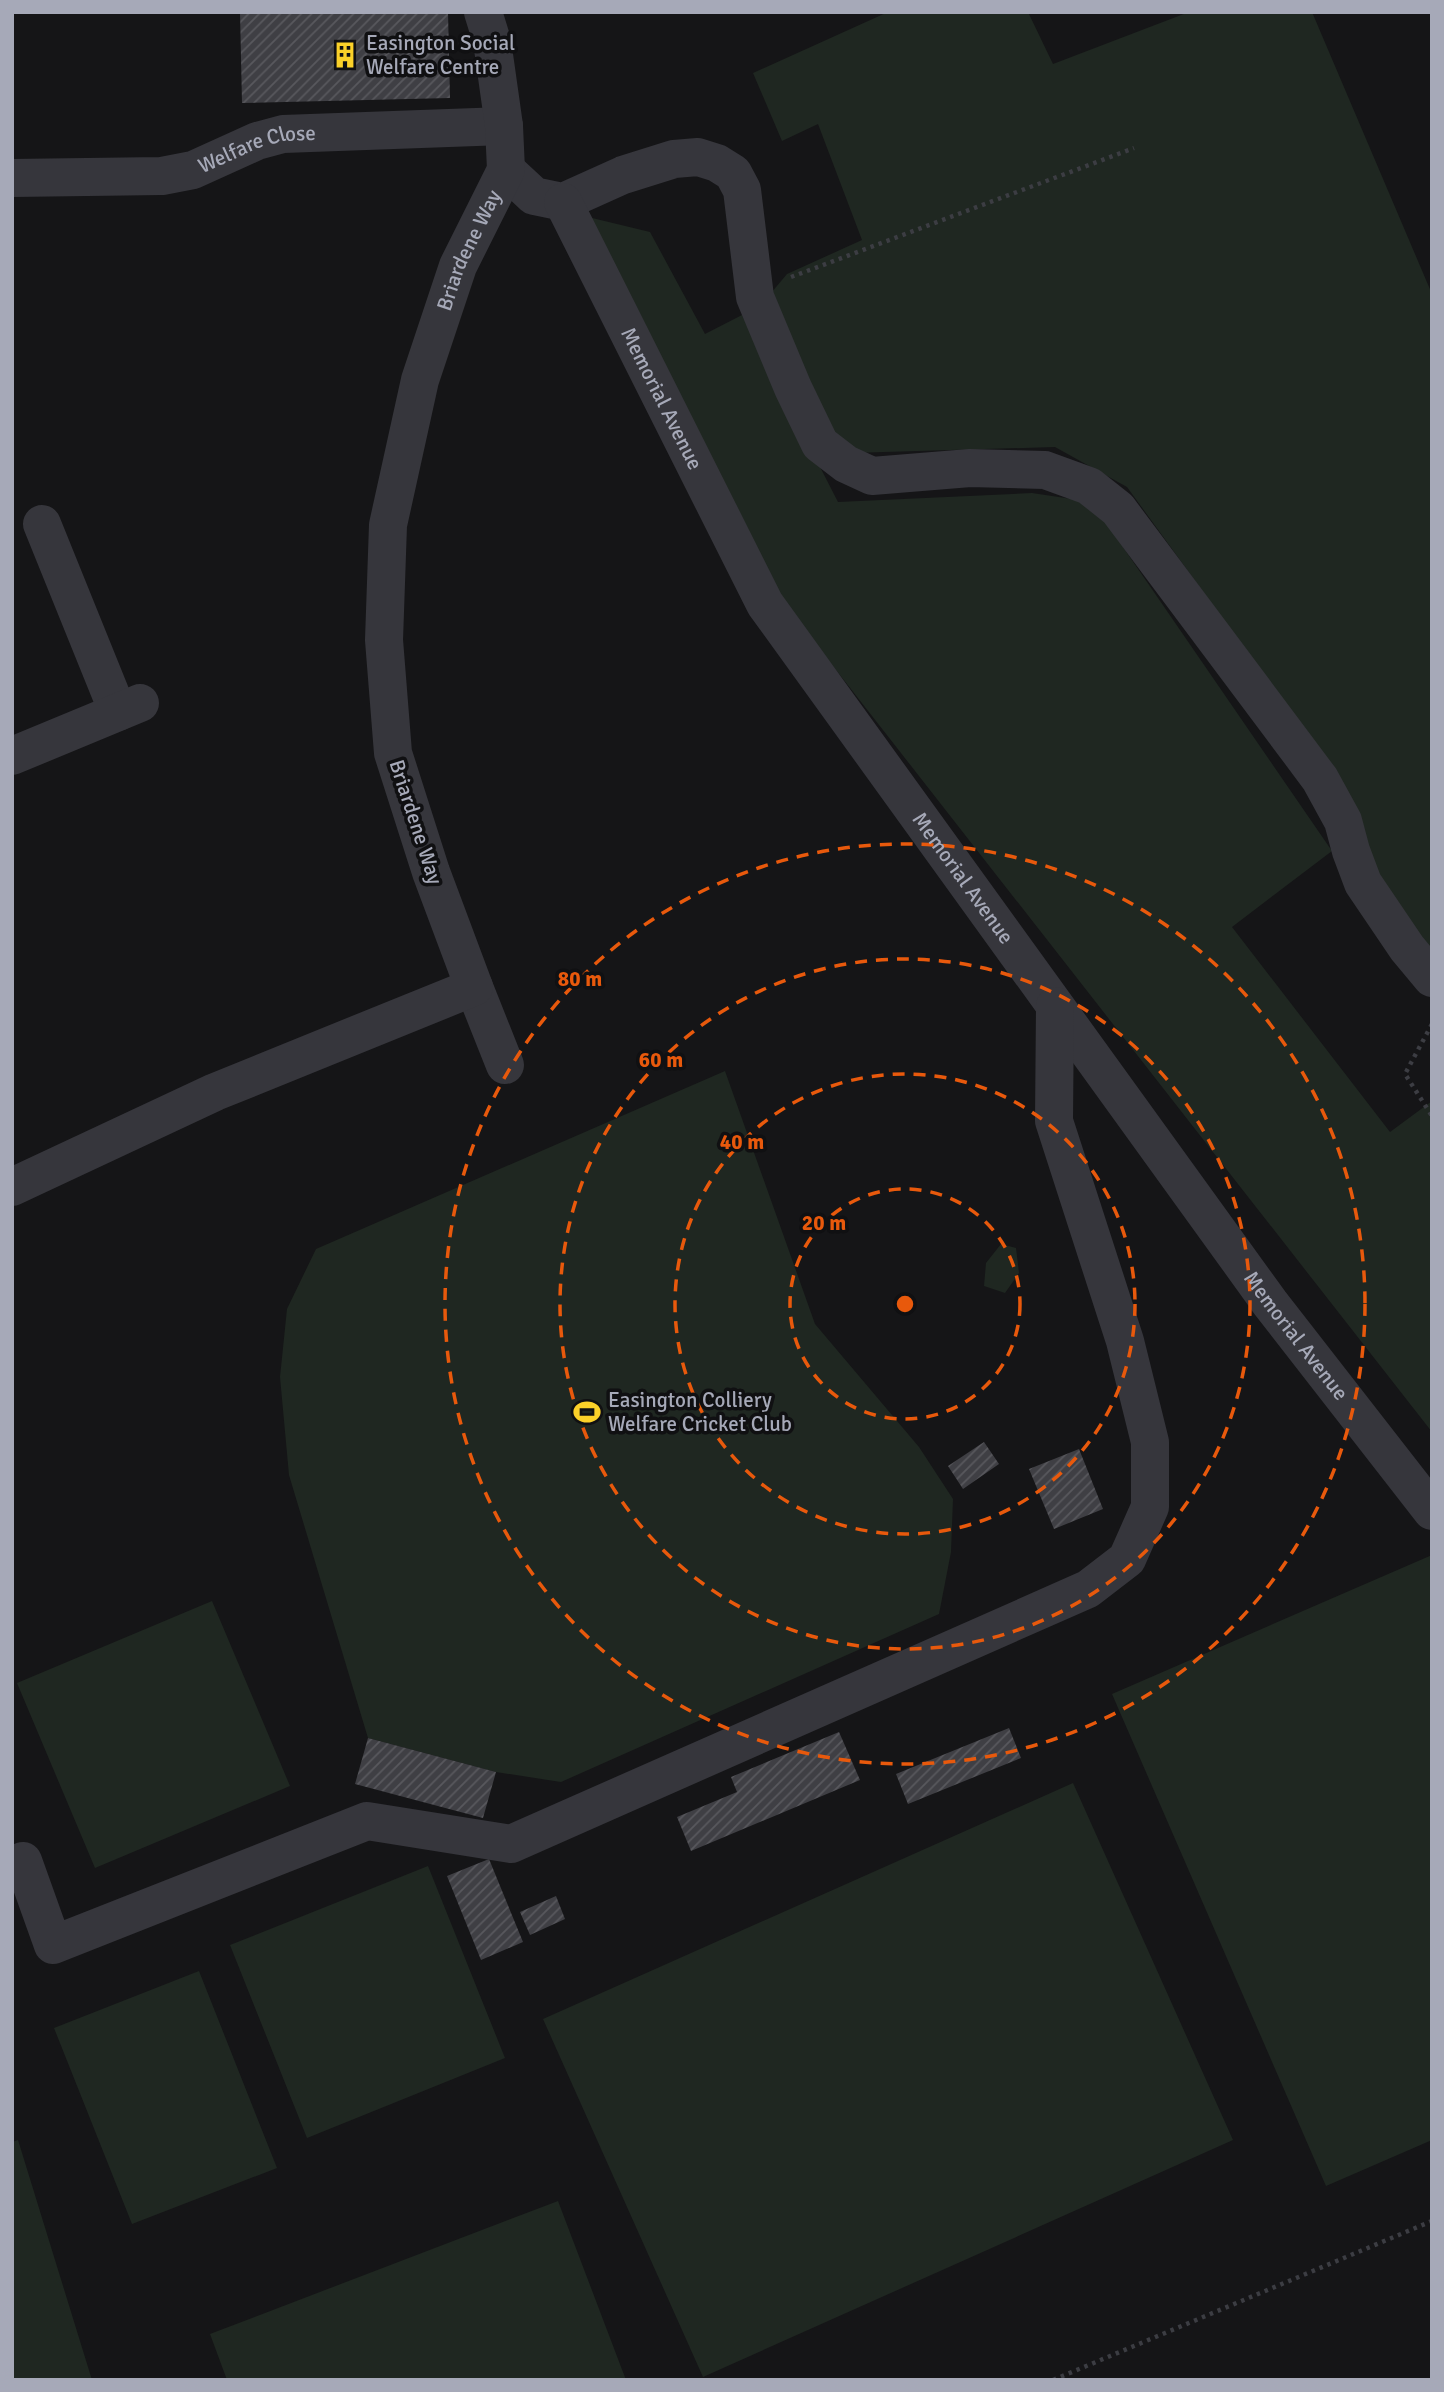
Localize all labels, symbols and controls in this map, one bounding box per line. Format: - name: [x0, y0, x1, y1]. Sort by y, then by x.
- place label: Easington Social Welfare Centre: [366, 30, 515, 80]
- building icon: Easington Social Welfare Centre: [330, 40, 360, 70]
- street label: Welfare Close: [194, 120, 316, 179]
- street label: Briardene Way: [431, 185, 507, 314]
- street label: Memorial Avenue: [615, 323, 708, 474]
- street label: Briardene Way: [384, 756, 448, 888]
- street label: Memorial Avenue: [907, 807, 1019, 949]
- text: 80 m: [558, 966, 602, 992]
- text: 60 m: [639, 1047, 683, 1073]
- text: 40 m: [720, 1129, 764, 1155]
- text: 20 m: [802, 1210, 846, 1236]
- street label: Memorial Avenue: [1238, 1266, 1354, 1406]
- centre of rings: [893, 1292, 917, 1316]
- place label: Easington Colliery Welfare Cricket Club: [608, 1387, 792, 1437]
- sports icon: Easington Colliery Welfare Cricket Club: [572, 1397, 602, 1427]

